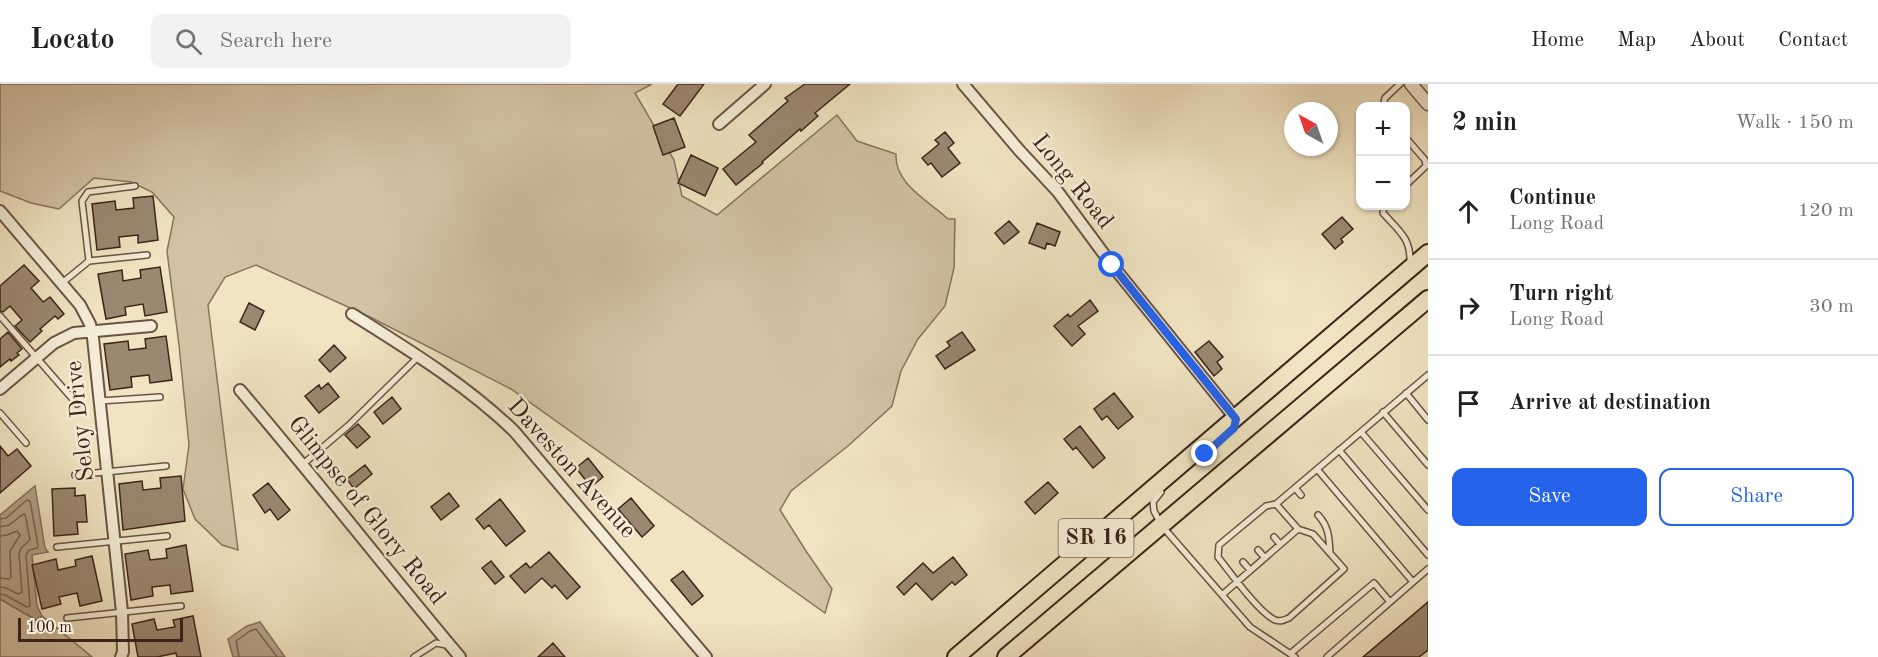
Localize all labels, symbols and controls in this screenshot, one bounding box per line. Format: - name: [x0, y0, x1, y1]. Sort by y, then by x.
- search box: [151, 14, 571, 68]
- icon: search: [172, 25, 205, 58]
- text: Locato: [30, 27, 115, 55]
- text: Search here: [220, 30, 332, 52]
- text: Home: [1531, 30, 1584, 51]
- text: Map: [1617, 30, 1656, 51]
- text: About: [1689, 30, 1745, 51]
- text: Contact: [1778, 30, 1848, 51]
- north arrow: [1284, 102, 1338, 156]
- map controls: [1356, 102, 1410, 210]
- button: +: [1356, 102, 1410, 156]
- text: 2 min: [1452, 110, 1517, 136]
- text: Walk · 150 m: [1735, 113, 1854, 133]
- street label: Long Road: [1027, 130, 1117, 234]
- button: −: [1356, 156, 1410, 210]
- text: Continue: [1509, 187, 1596, 209]
- icon: ahead: [1452, 195, 1485, 228]
- text: 120 m: [1798, 201, 1854, 221]
- text: Long Road: [1509, 214, 1604, 234]
- route start: [1098, 251, 1124, 277]
- text: Turn right: [1509, 283, 1613, 305]
- icon: right: [1452, 291, 1485, 324]
- text: 30 m: [1809, 297, 1854, 317]
- text: Long Road: [1509, 310, 1604, 330]
- street label: Seloy Drive: [63, 359, 99, 483]
- icon: arrive: [1452, 387, 1485, 420]
- text: Arrive at destination: [1509, 392, 1711, 414]
- street label: Daveston Avenue: [502, 394, 640, 544]
- street label: Glimpse of Glory Road: [283, 412, 449, 610]
- route end: [1191, 440, 1217, 466]
- button: Save: [1452, 468, 1647, 526]
- button: Share: [1659, 468, 1854, 526]
- road number: SR 16: [1058, 519, 1134, 557]
- scale bar: [18, 615, 183, 642]
- text: 100 m: [27, 620, 72, 636]

